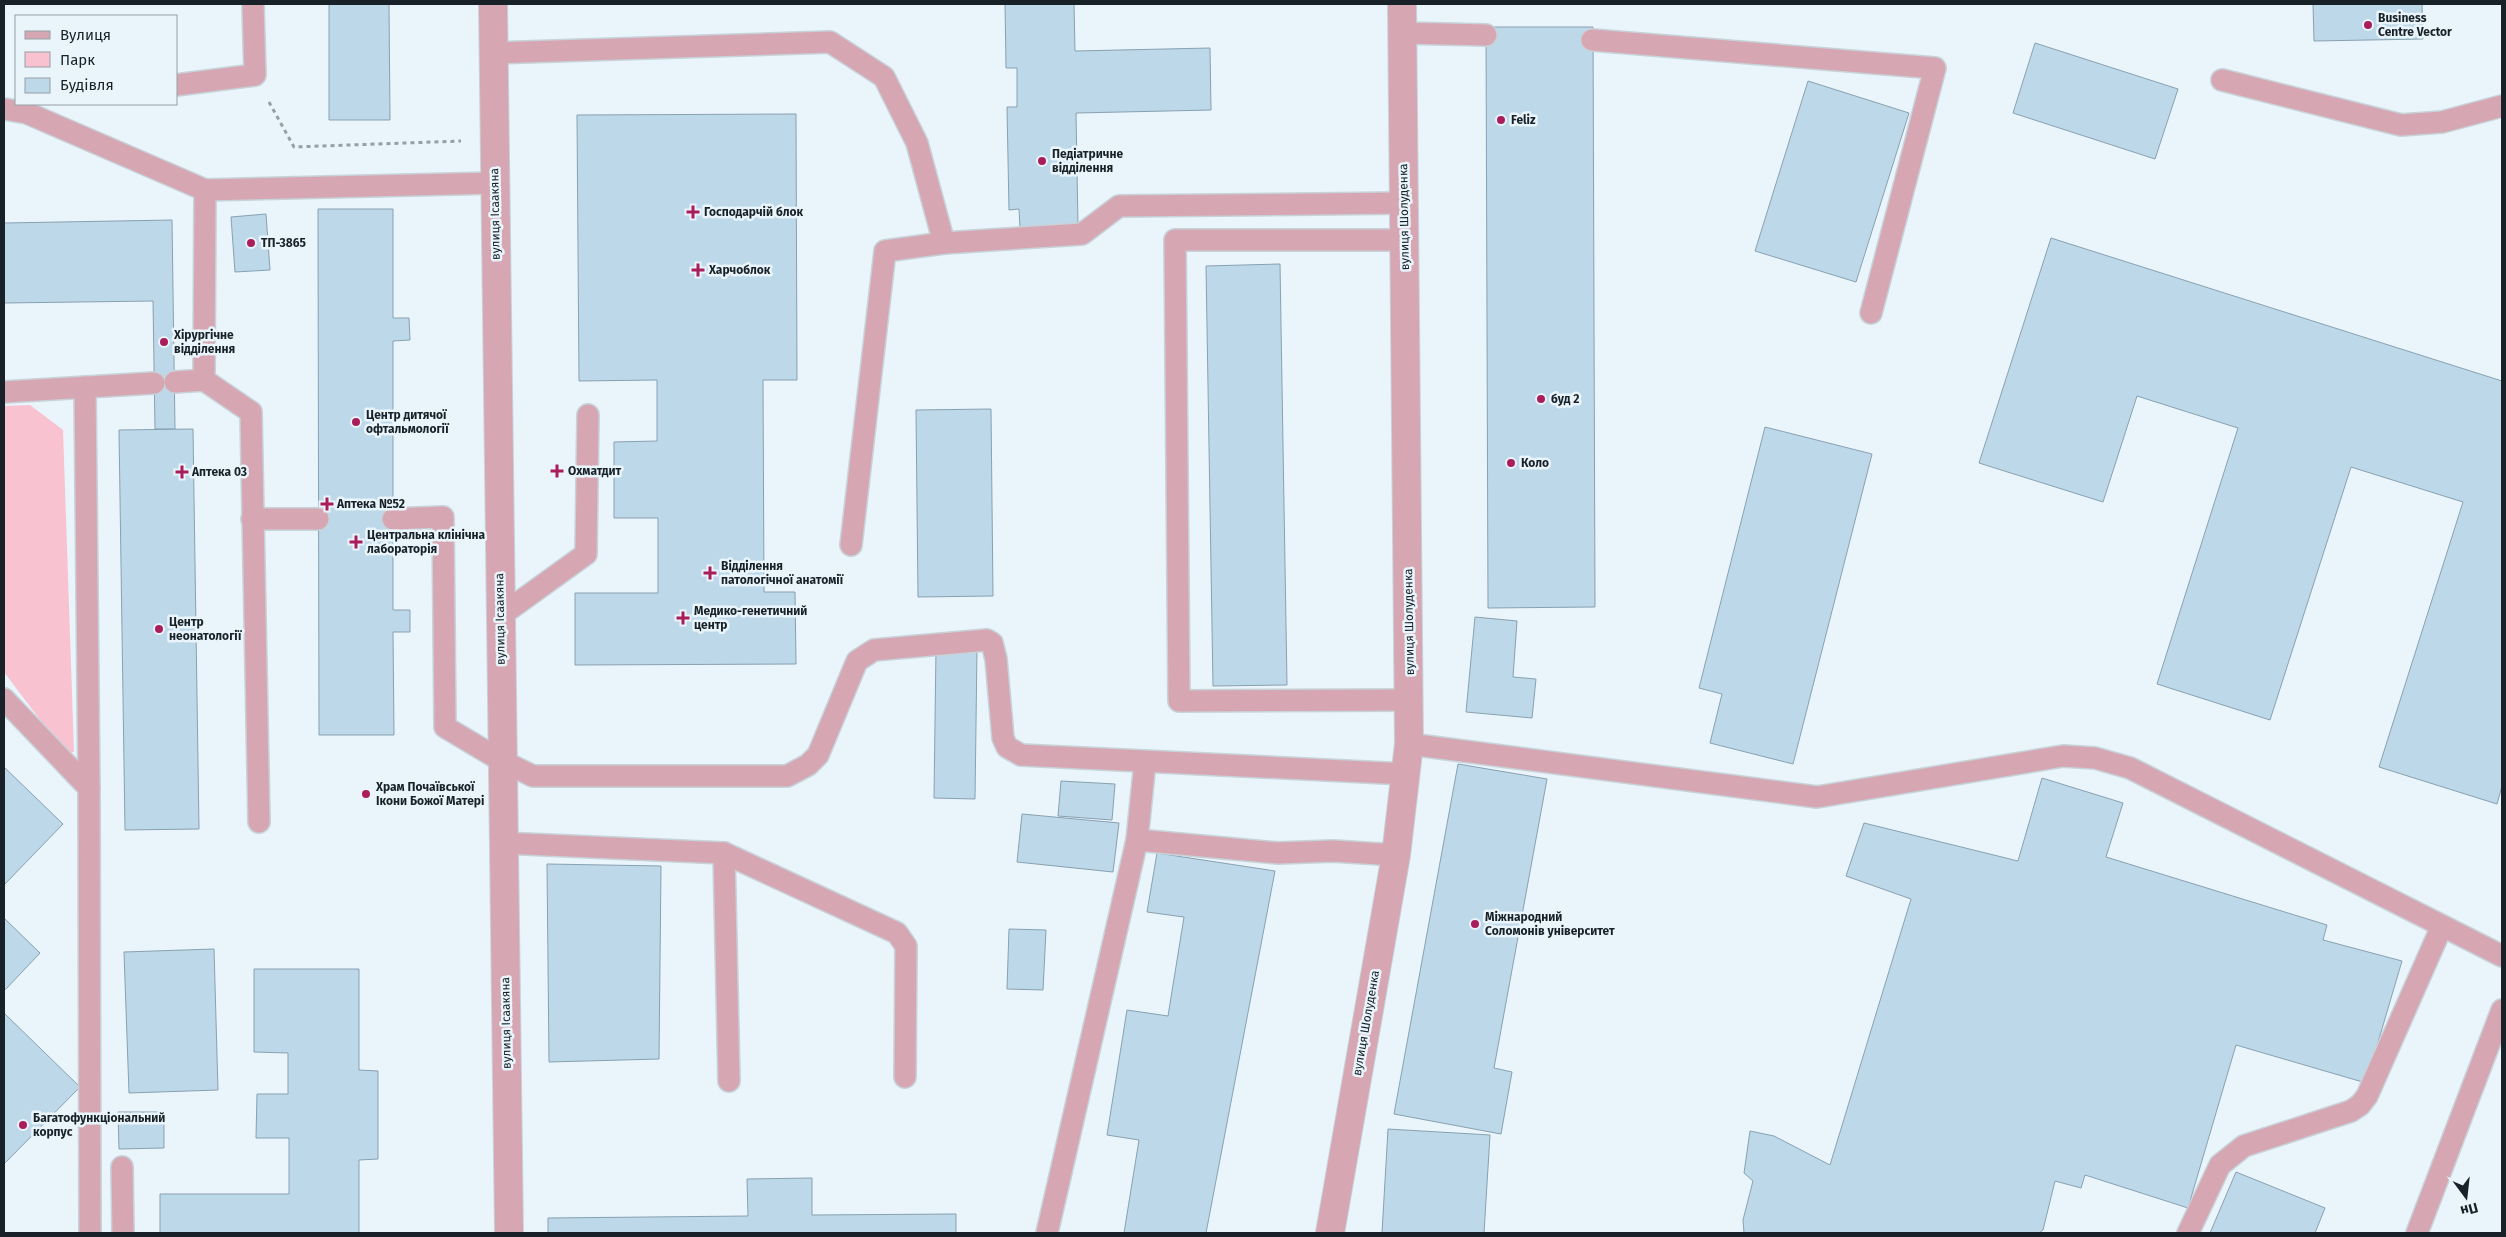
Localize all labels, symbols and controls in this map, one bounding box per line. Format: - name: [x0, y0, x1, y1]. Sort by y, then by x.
- place label: Business Centre Vector: [2378, 11, 2452, 39]
- legend: [15, 15, 178, 105]
- marker: Business Centre Vector: [2362, 19, 2374, 31]
- text: Вулиця: [60, 26, 111, 44]
- text: Парк: [60, 51, 95, 69]
- text: Будівля: [60, 76, 114, 94]
- place label: Feliz: [1511, 113, 1536, 127]
- marker: Feliz: [1495, 114, 1507, 126]
- place label: Педіатричне відділення: [1052, 147, 1123, 175]
- marker: Педіатричне відділення: [1036, 155, 1048, 167]
- street label: вулиця Шолуденка: [1396, 163, 1412, 271]
- street label: вулиця Ісаакяна: [487, 168, 503, 260]
- marker: Господарчій блок: [686, 205, 700, 219]
- place label: Господарчій блок: [704, 205, 803, 219]
- place label: ТП-3865: [261, 236, 307, 250]
- marker: ТП-3865: [245, 237, 257, 249]
- marker: Харчоблок: [691, 263, 705, 277]
- place label: Харчоблок: [708, 263, 771, 277]
- place label: Хірургічне відділення: [173, 328, 235, 356]
- marker: Хірургічне відділення: [158, 336, 170, 348]
- place label: буд 2: [1551, 392, 1580, 406]
- marker: буд 2: [1535, 393, 1547, 405]
- place label: Центр дитячої офтальмології: [366, 408, 450, 436]
- marker: Центр дитячої офтальмології: [350, 416, 362, 428]
- place label: Коло: [1521, 456, 1549, 470]
- marker: Коло: [1505, 457, 1517, 469]
- marker: Охматдит: [550, 464, 564, 478]
- place label: Охматдит: [568, 464, 622, 478]
- place label: Аптека 03: [191, 465, 247, 479]
- marker: Аптека 03: [176, 466, 188, 478]
- place label: Аптека №52: [336, 497, 405, 511]
- marker: Аптека №52: [321, 498, 333, 510]
- place label: Центральна клінічна лабораторія: [367, 528, 486, 556]
- marker: Центральна клінічна лабораторія: [349, 535, 363, 549]
- place label: Відділення патологічної анатомії: [721, 559, 845, 587]
- marker: Відділення патологічної анатомії: [703, 566, 717, 580]
- street label: вулиця Шолуденка: [1401, 568, 1417, 676]
- street label: вулиця Ісаакяна: [492, 573, 508, 665]
- place label: Медико-генетичний центр: [694, 604, 807, 632]
- marker: Медико-генетичний центр: [676, 611, 690, 625]
- place label: Центр неонатології: [169, 615, 243, 643]
- marker: Центр неонатології: [153, 623, 165, 635]
- place label: Храм Почаївської Ікони Божої Матері: [375, 780, 484, 808]
- marker: Храм Почаївської Ікони Божої Матері: [360, 788, 372, 800]
- place label: Міжнародний Соломонів університет: [1485, 910, 1615, 938]
- marker: Міжнародний Соломонів університет: [1469, 918, 1481, 930]
- street label: вулиця Шолуденка: [1350, 969, 1382, 1077]
- street label: вулиця Ісаакяна: [498, 977, 514, 1069]
- place label: Багатофункціональний корпус: [33, 1111, 165, 1139]
- marker: Багатофункціональний корпус: [17, 1119, 29, 1131]
- north arrow: [2441, 1172, 2491, 1222]
- text: Пн: [2459, 1199, 2480, 1220]

